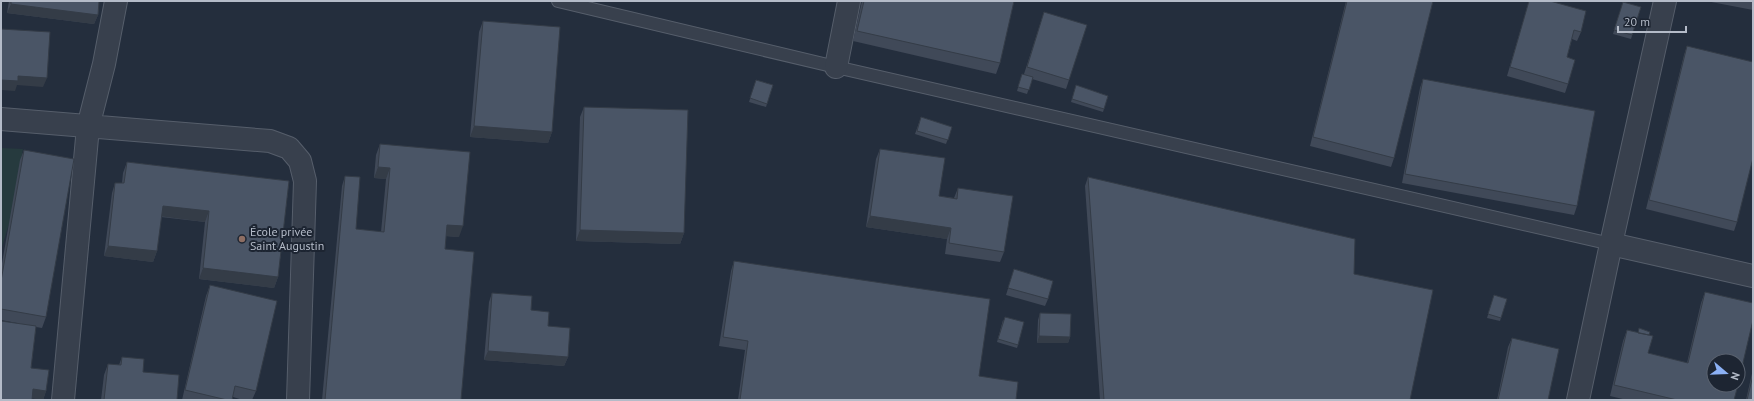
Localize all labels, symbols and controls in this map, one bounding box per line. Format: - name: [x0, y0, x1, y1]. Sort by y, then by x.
- scale bar: [1618, 8, 1686, 34]
- text: 20 m: [1624, 14, 1650, 29]
- place label: École privée Saint Augustin: [250, 224, 324, 253]
- marker: École privée Saint Augustin: [237, 234, 247, 244]
- north arrow: [1706, 353, 1746, 393]
- text: N: [1728, 371, 1743, 382]

